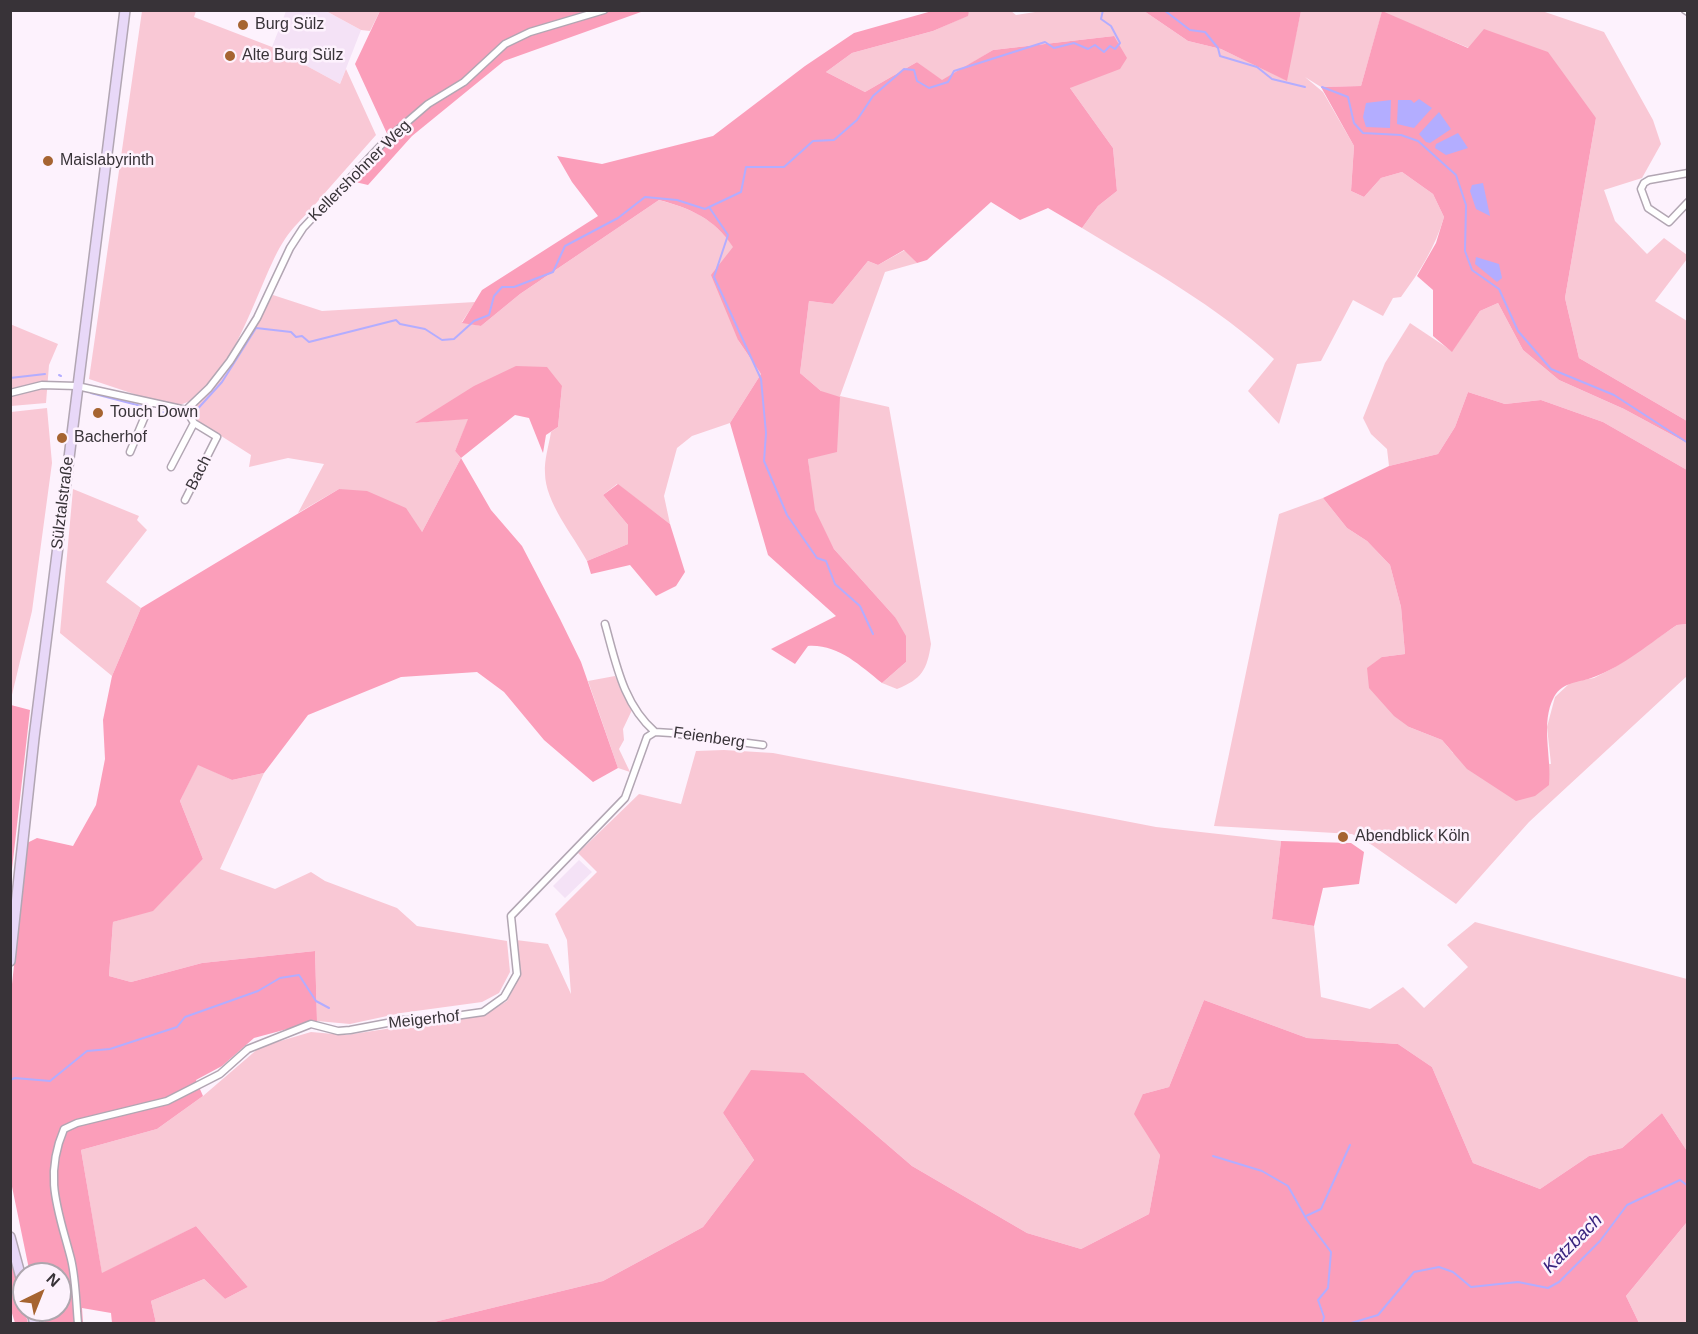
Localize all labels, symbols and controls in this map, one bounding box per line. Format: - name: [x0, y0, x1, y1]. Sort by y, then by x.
- place label: Burg Sülz: [255, 15, 324, 35]
- marker: Burg Sülz: [236, 18, 250, 32]
- place label: Alte Burg Sülz: [242, 46, 343, 66]
- marker: Alte Burg Sülz: [223, 49, 237, 63]
- street label: Kellershohner Weg: [305, 116, 415, 226]
- place label: Maislabyrinth: [60, 151, 154, 171]
- marker: Maislabyrinth: [41, 154, 55, 168]
- place label: Touch Down: [110, 403, 198, 423]
- marker: Touch Down: [91, 406, 105, 420]
- place label: Bacherhof: [74, 428, 147, 448]
- marker: Bacherhof: [55, 431, 69, 445]
- street label: Bach: [182, 452, 216, 494]
- street label: Sülztalstraße: [48, 455, 78, 551]
- street label: Feienberg: [672, 723, 746, 753]
- place label: Abendblick Köln: [1355, 827, 1470, 847]
- marker: Abendblick Köln: [1336, 830, 1350, 844]
- street label: Meigerhof: [388, 1007, 460, 1033]
- water label: Katzbach: [1539, 1210, 1607, 1278]
- north arrow: [12, 1262, 72, 1322]
- text: N: [43, 1270, 63, 1290]

